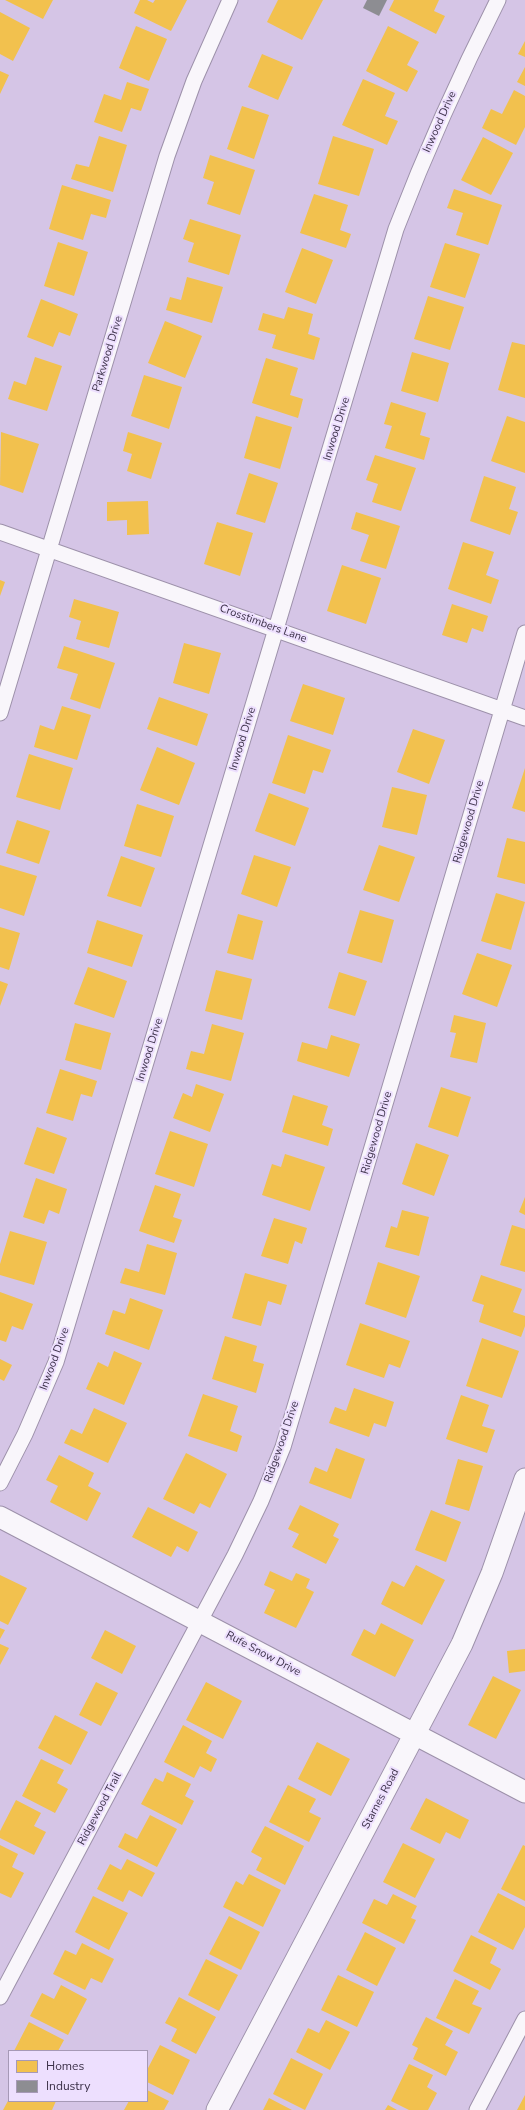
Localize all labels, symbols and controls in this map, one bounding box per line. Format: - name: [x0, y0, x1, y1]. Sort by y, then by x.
- street label: Inwood Drive: [421, 89, 459, 155]
- street label: Parkwood Drive: [90, 315, 126, 393]
- street label: Inwood Drive: [321, 396, 353, 462]
- street label: Crosstimbers Lane: [218, 602, 308, 646]
- street label: Inwood Drive: [227, 706, 259, 772]
- street label: Ridgewood Drive: [451, 779, 487, 865]
- street label: Inwood Drive: [134, 1017, 166, 1083]
- street label: Ridgewood Drive: [359, 1090, 395, 1176]
- street label: Inwood Drive: [38, 1326, 72, 1392]
- street label: Ridgewood Drive: [262, 1400, 302, 1484]
- street label: Rufe Snow Drive: [223, 1629, 303, 1679]
- street label: Starnes Road: [360, 1767, 402, 1831]
- street label: Ridgewood Trail: [75, 1770, 125, 1848]
- legend: [8, 2050, 148, 2102]
- text: Homes: [46, 2058, 84, 2074]
- text: Industry: [46, 2078, 90, 2094]

